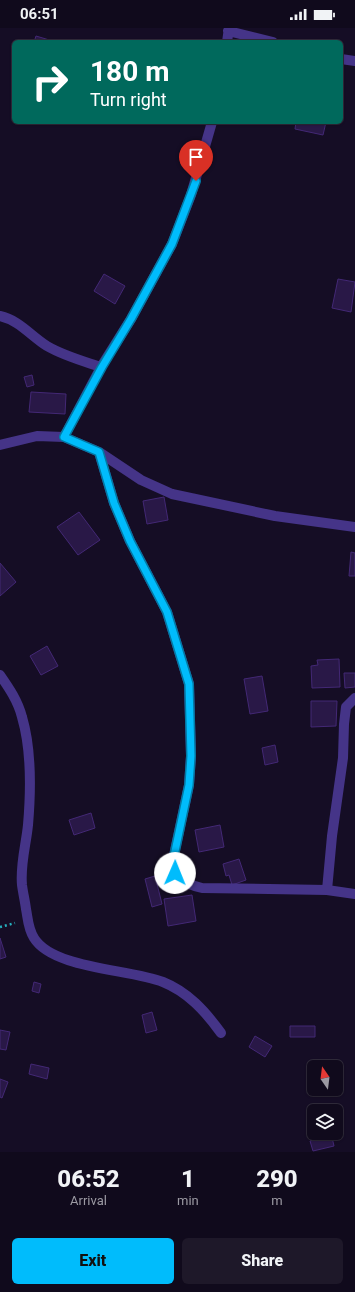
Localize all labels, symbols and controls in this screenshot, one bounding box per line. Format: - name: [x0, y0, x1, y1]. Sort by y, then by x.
- text: 06:51: [20, 5, 59, 23]
- text: 180 m: [90, 55, 169, 88]
- icon: right: [24, 56, 76, 108]
- text: Turn right: [90, 89, 167, 110]
- pin: [179, 140, 213, 181]
- icon: arrive: [185, 146, 207, 168]
- position arrow: [154, 852, 196, 894]
- north arrow: [307, 1060, 343, 1096]
- map controls: [307, 1060, 343, 1140]
- button: layers: [307, 1104, 343, 1140]
- text: 06:52: [57, 1165, 120, 1193]
- text: 1: [181, 1165, 195, 1193]
- text: 290: [256, 1165, 298, 1193]
- text: Arrival: [70, 1193, 107, 1208]
- text: min: [177, 1193, 199, 1208]
- text: m: [271, 1193, 283, 1208]
- button: Exit: [12, 1238, 174, 1284]
- button: Share: [182, 1238, 343, 1284]

